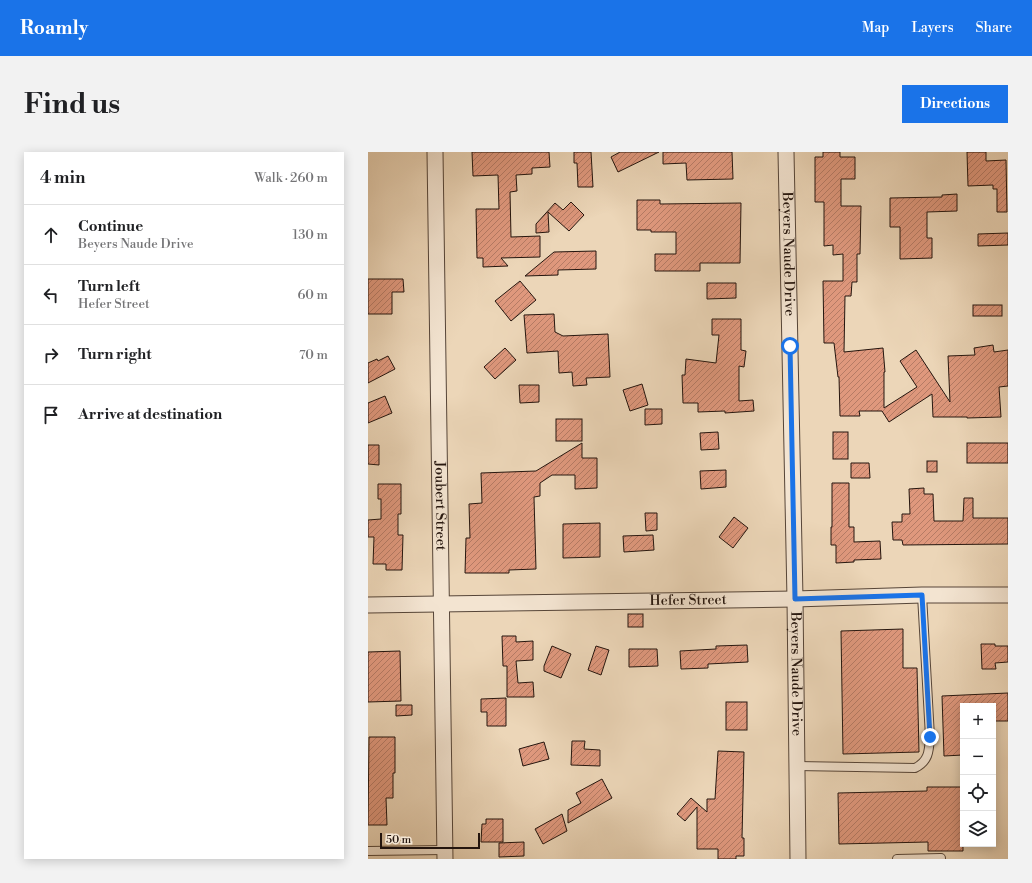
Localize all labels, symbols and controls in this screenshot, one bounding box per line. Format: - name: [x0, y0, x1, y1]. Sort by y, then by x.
- text: Roamly: [20, 16, 88, 40]
- text: Map: [862, 19, 889, 37]
- text: Layers: [911, 19, 954, 37]
- text: Share: [976, 19, 1012, 37]
- button: Directions: [902, 85, 1008, 123]
- text: Find us: [24, 87, 120, 122]
- text: 4 min: [40, 167, 85, 189]
- text: Walk · 260 m: [254, 170, 328, 186]
- street label: Beyers Naude Drive: [778, 191, 798, 316]
- text: Continue: [78, 217, 143, 236]
- icon: ahead: [40, 224, 62, 246]
- text: 130 m: [293, 227, 328, 243]
- text: Beyers Naude Drive: [78, 236, 194, 252]
- text: Turn left: [78, 277, 140, 296]
- icon: left: [40, 284, 62, 306]
- text: 60 m: [297, 287, 328, 303]
- text: Hefer Street: [78, 296, 150, 312]
- route start: [781, 337, 799, 355]
- icon: right: [40, 344, 62, 366]
- text: Turn right: [78, 345, 152, 364]
- text: 70 m: [299, 347, 328, 363]
- icon: arrive: [40, 404, 62, 426]
- text: Arrive at destination: [78, 405, 222, 424]
- street label: Joubert Street: [430, 460, 450, 551]
- street label: Hefer Street: [649, 591, 727, 610]
- street label: Beyers Naude Drive: [786, 611, 806, 736]
- map controls: [960, 703, 996, 847]
- button: +: [960, 703, 996, 739]
- route end: [921, 728, 939, 746]
- button: −: [960, 739, 996, 775]
- button: locate: [960, 775, 996, 811]
- button: layers: [960, 811, 996, 847]
- scale bar: [380, 831, 480, 850]
- text: 50 m: [386, 833, 411, 847]

